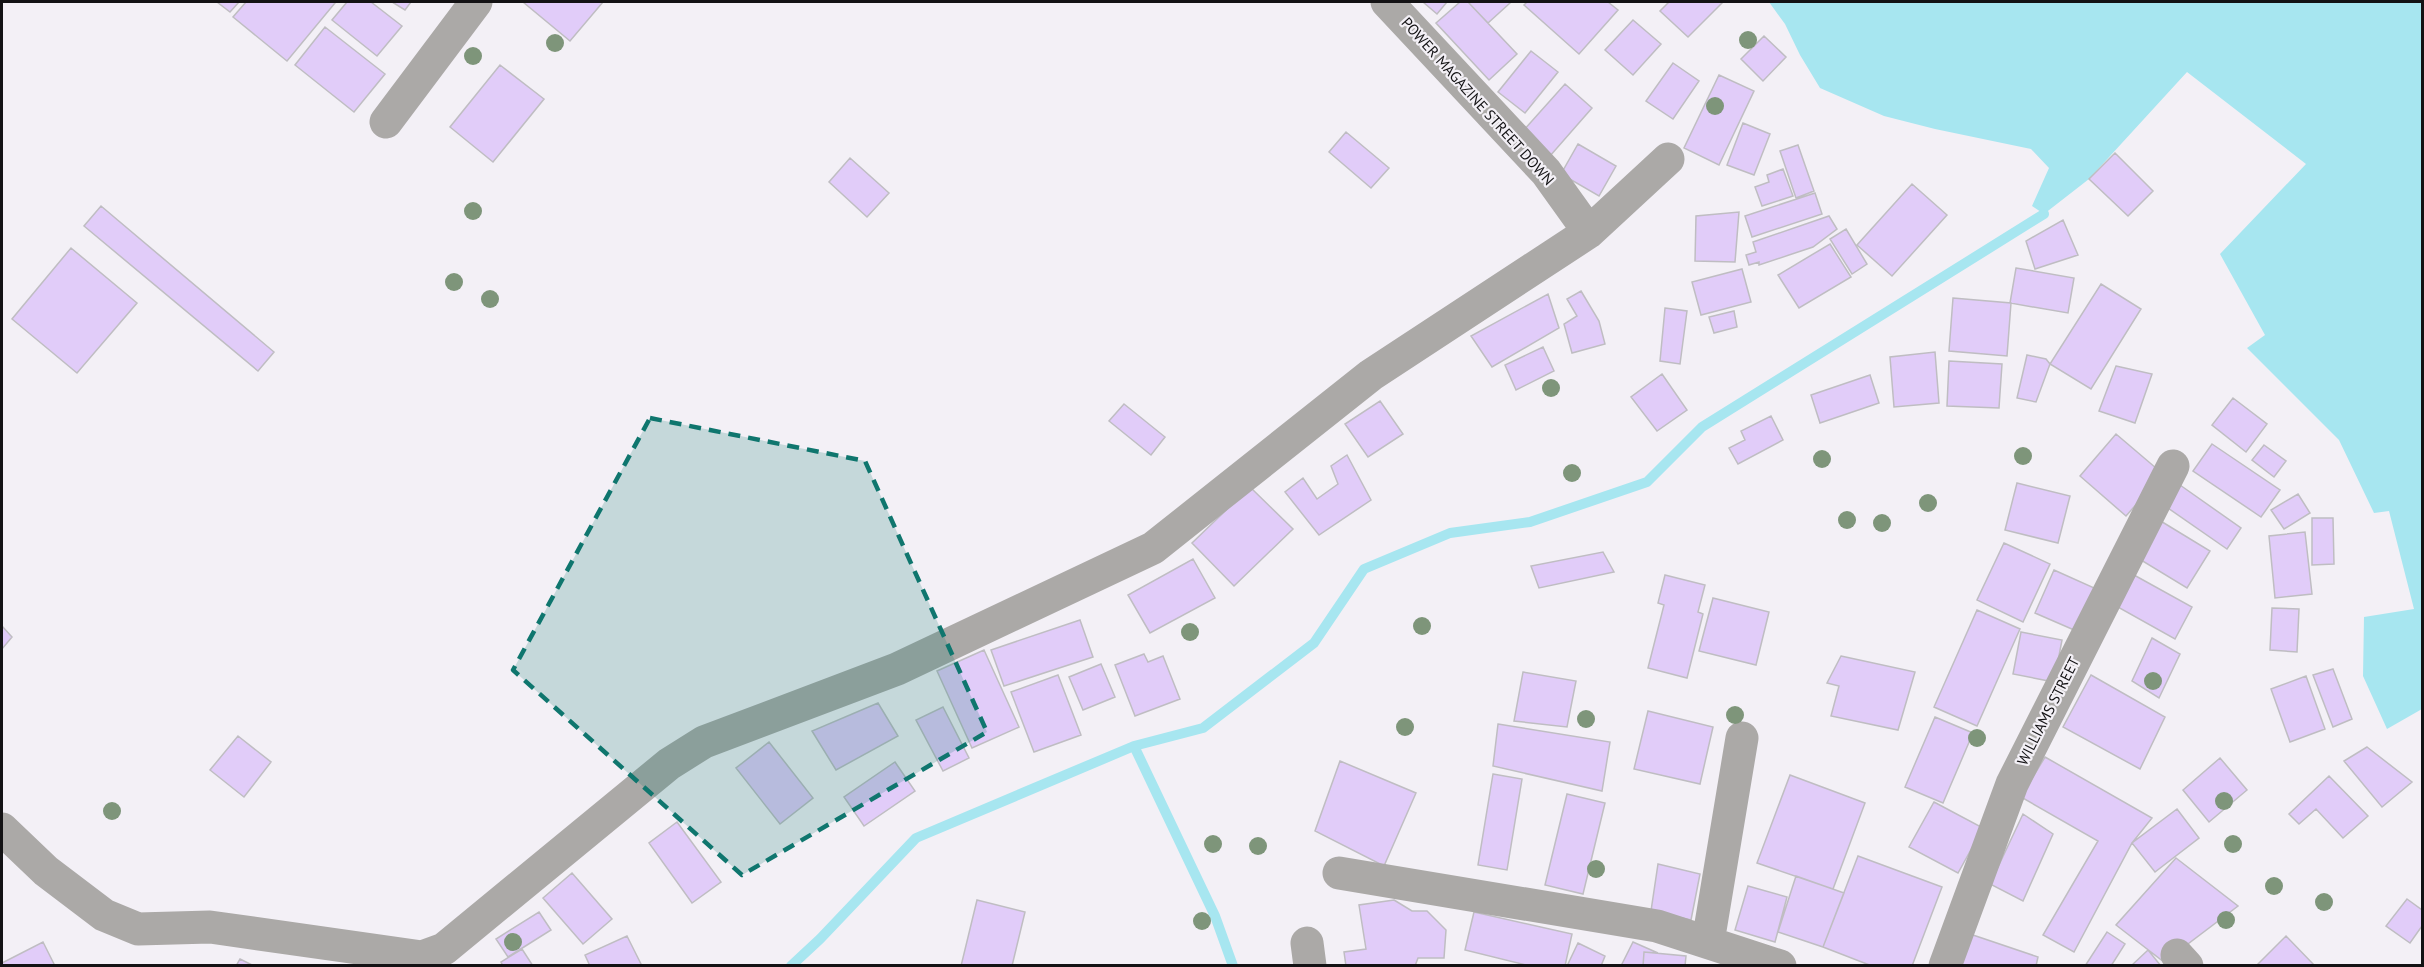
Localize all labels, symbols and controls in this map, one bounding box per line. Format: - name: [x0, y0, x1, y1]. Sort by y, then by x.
- street label: POWER MAGAZINE STREET DOWN: [1398, 13, 1558, 189]
- street label: WILLIAMS STREET: [2013, 653, 2084, 768]

